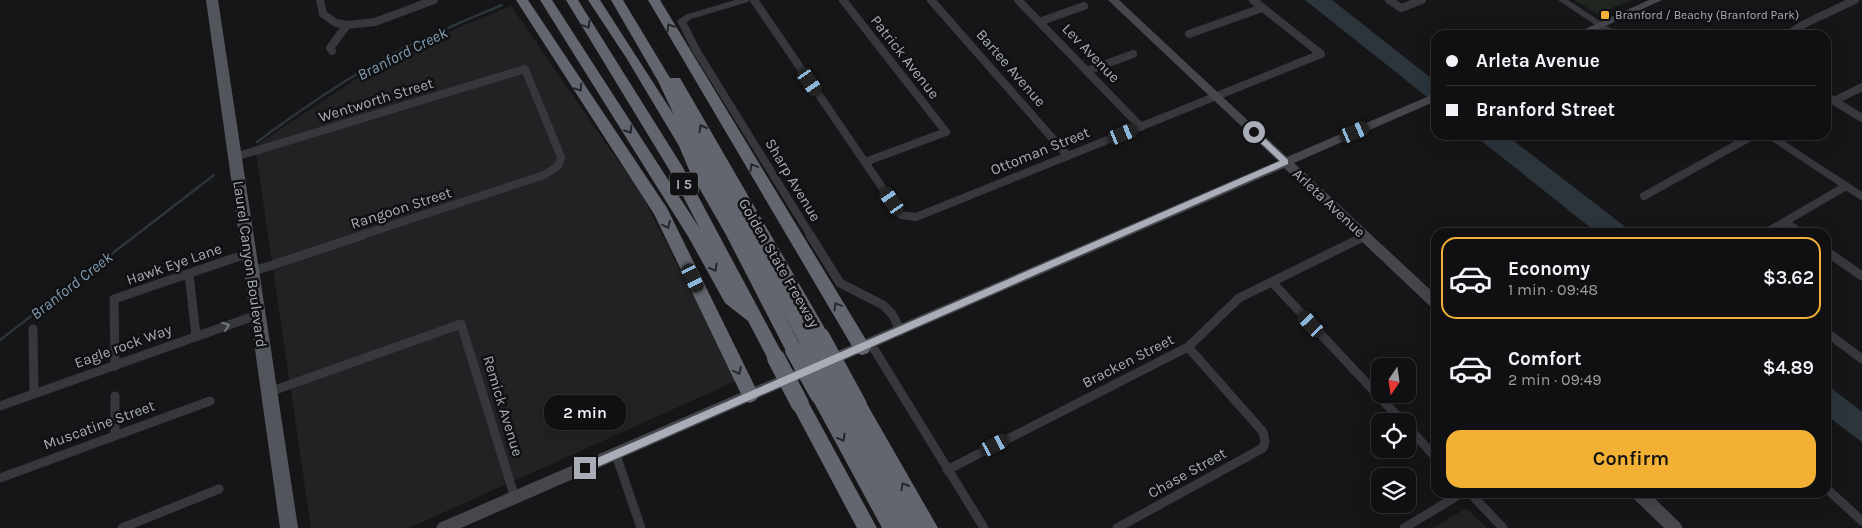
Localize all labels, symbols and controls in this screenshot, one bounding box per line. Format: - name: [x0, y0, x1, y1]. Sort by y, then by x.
- place label: Branford / Beachy (Branford Park): [1615, 8, 1799, 22]
- marker: Branford / Beachy (Branford Park): [1599, 9, 1611, 21]
- street label: Patrick Avenue: [867, 12, 943, 102]
- one-way arrow: [580, 20, 590, 29]
- street label: Lev Avenue: [1058, 20, 1124, 86]
- water label: Branford Creek: [354, 22, 451, 84]
- one-way arrow: [666, 24, 676, 33]
- street label: Bartee Avenue: [972, 25, 1050, 111]
- text: Arleta Avenue: [1476, 50, 1600, 72]
- car: [795, 65, 824, 99]
- street label: Wentworth Street: [316, 74, 436, 126]
- one-way arrow: [573, 82, 582, 92]
- text: Branford Street: [1476, 99, 1615, 121]
- car: [1338, 119, 1371, 145]
- car: [1106, 121, 1139, 147]
- route start: [1243, 121, 1265, 143]
- street label: Ottoman Street: [988, 123, 1092, 179]
- one-way arrow: [622, 124, 632, 133]
- one-way arrow: [699, 124, 709, 133]
- street label: Sharp Avenue: [761, 135, 825, 225]
- one-way arrow: [750, 163, 760, 172]
- street label: Arleta Avenue: [1289, 165, 1369, 241]
- road number: I 5: [670, 172, 698, 195]
- street label: Laurel Canyon Boulevard: [229, 179, 271, 349]
- street label: Rangoon Street: [348, 183, 454, 233]
- car: [877, 184, 906, 218]
- street label: Golden State Freeway: [735, 195, 823, 331]
- one-way arrow: [660, 219, 670, 228]
- street label: Hawk Eye Lane: [124, 239, 224, 289]
- water label: Branford Creek: [27, 247, 117, 323]
- icon: car: [1448, 256, 1493, 301]
- text: Economy: [1508, 258, 1590, 280]
- car: [679, 261, 706, 295]
- one-way arrow: [707, 263, 717, 272]
- text: $3.62: [1763, 267, 1814, 289]
- text: 1 min · 09:48: [1508, 280, 1598, 299]
- one-way arrow: [833, 303, 843, 312]
- car: [1295, 308, 1326, 340]
- street label: Eagle rock Way: [72, 320, 174, 372]
- one-way arrow: [221, 322, 230, 332]
- street label: Bracken Street: [1079, 330, 1177, 392]
- icon: car: [1448, 346, 1493, 391]
- text: Comfort: [1508, 348, 1582, 370]
- street label: Remick Avenue: [479, 353, 527, 459]
- text: $4.89: [1763, 357, 1814, 379]
- north arrow: [1371, 358, 1416, 402]
- map controls: [1371, 358, 1416, 513]
- one-way arrow: [732, 365, 742, 374]
- text: 2 min · 09:49: [1508, 370, 1602, 389]
- street label: Muscatine Street: [41, 396, 158, 454]
- callout: 2 min: [544, 396, 626, 430]
- text: 2 min: [563, 403, 607, 422]
- button: locate: [1371, 413, 1416, 458]
- button: Confirm: [1446, 430, 1816, 488]
- car: [978, 432, 1011, 458]
- one-way arrow: [836, 433, 846, 442]
- street label: Chase Street: [1145, 444, 1230, 502]
- route end: [574, 457, 596, 479]
- button: layers: [1371, 468, 1416, 513]
- one-way arrow: [900, 482, 910, 491]

